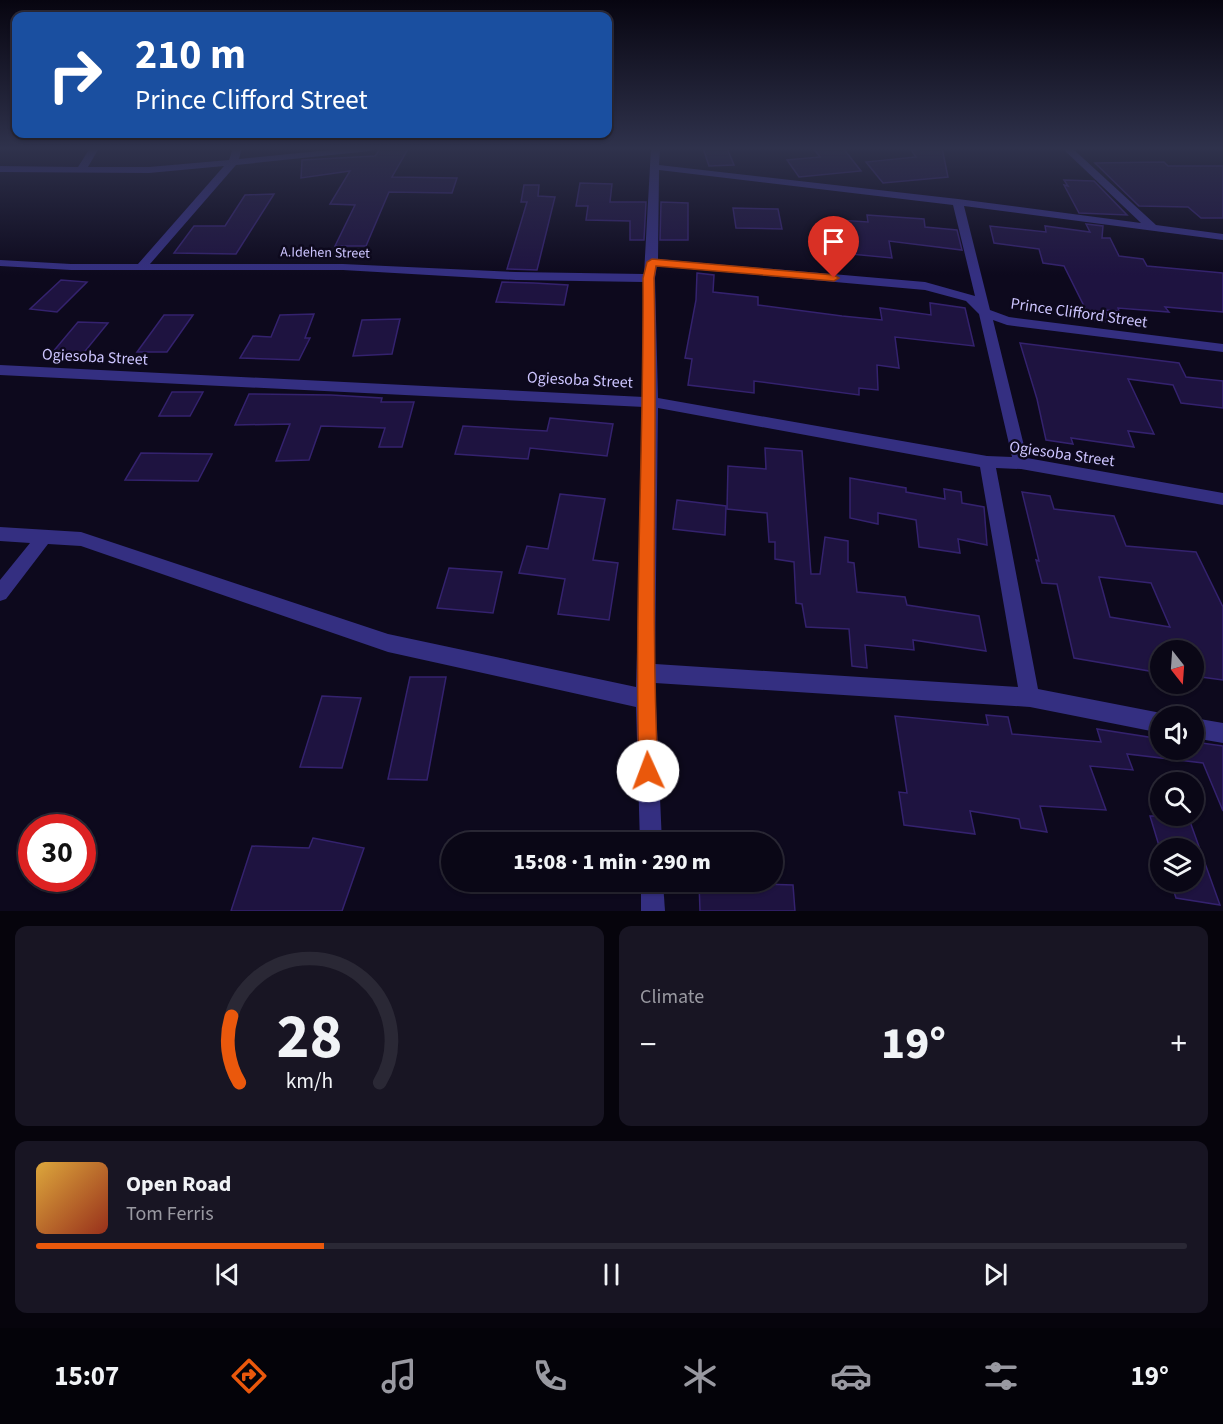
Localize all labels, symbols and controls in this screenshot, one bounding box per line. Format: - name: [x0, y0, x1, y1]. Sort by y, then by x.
- text: 210 m: [135, 25, 246, 85]
- icon: right: [36, 36, 114, 114]
- text: Prince Clifford Street: [135, 81, 368, 120]
- pin: [808, 216, 859, 278]
- icon: arrive: [817, 225, 850, 258]
- street label: A.Idehen Street: [280, 242, 370, 264]
- street label: Prince Clifford Street: [1009, 293, 1149, 334]
- street label: Ogiesoba Street: [42, 343, 149, 371]
- street label: Ogiesoba Street: [527, 366, 634, 394]
- street label: Ogiesoba Street: [1008, 436, 1117, 472]
- north arrow: [1150, 640, 1204, 694]
- map controls: [1150, 640, 1204, 892]
- button: sound: [1150, 706, 1204, 760]
- position arrow: [616, 739, 680, 803]
- button: search: [1150, 772, 1204, 826]
- speed limit sign: 30: [18, 814, 96, 892]
- button: layers: [1150, 838, 1204, 892]
- text: 15:08 · 1 min · 290 m: [513, 846, 711, 878]
- text: Climate: [640, 983, 704, 1011]
- text: 28: [277, 993, 342, 1082]
- text: 19°: [881, 1012, 946, 1076]
- text: −: [640, 1021, 656, 1068]
- text: +: [1171, 1021, 1187, 1068]
- text: km/h: [286, 1066, 333, 1097]
- text: Open Road: [126, 1168, 231, 1200]
- text: Tom Ferris: [126, 1200, 214, 1228]
- icon: previous: [211, 1258, 244, 1291]
- icon: pause: [595, 1258, 628, 1291]
- icon: next: [979, 1258, 1012, 1291]
- icon: directions: [228, 1355, 270, 1397]
- icon: music: [378, 1355, 420, 1397]
- icon: phone: [529, 1355, 571, 1397]
- icon: climate: [679, 1355, 721, 1397]
- icon: car: [830, 1355, 872, 1397]
- icon: filters: [980, 1355, 1022, 1397]
- text: 15:07: [54, 1357, 119, 1396]
- text: 19°: [1130, 1357, 1169, 1396]

